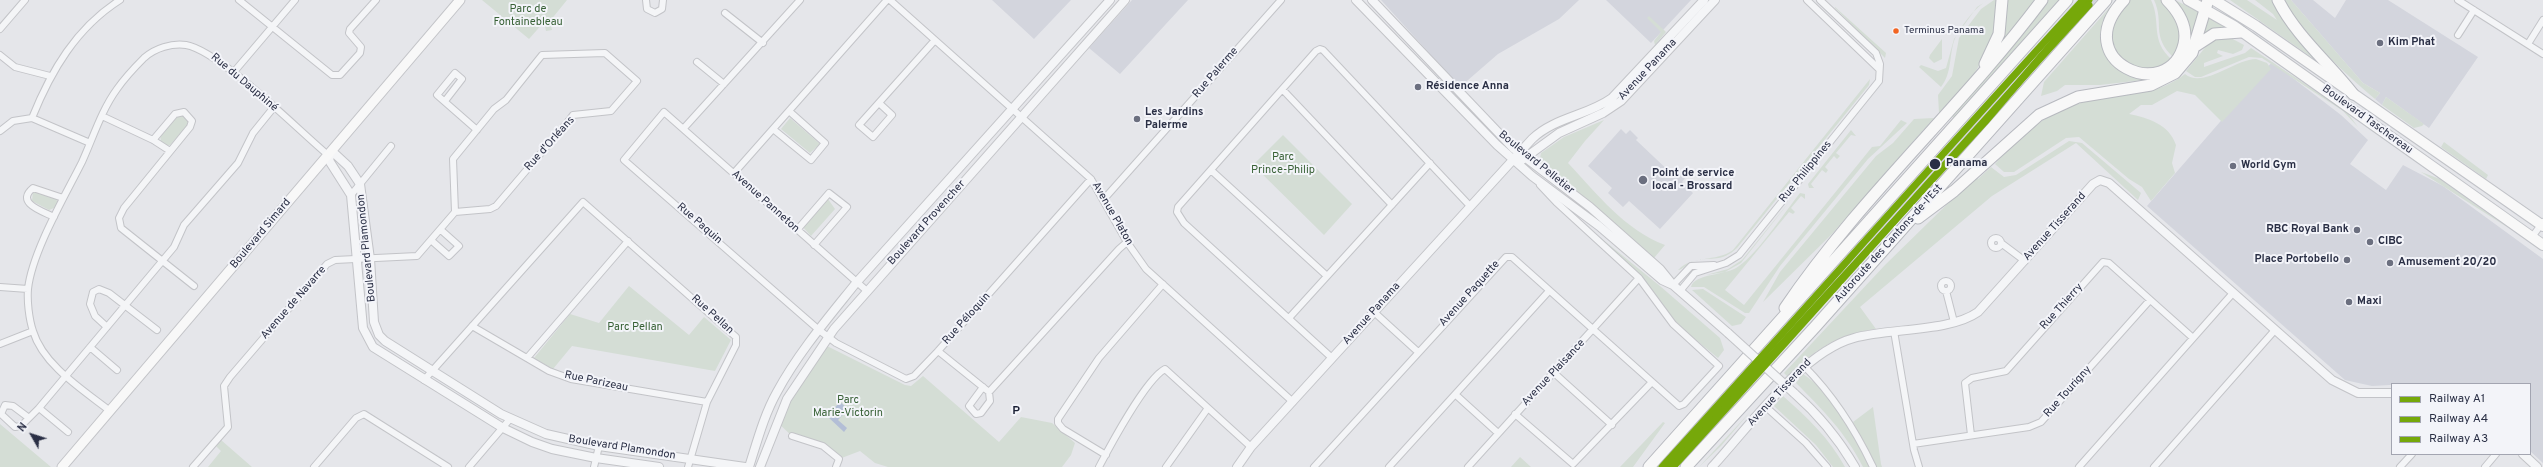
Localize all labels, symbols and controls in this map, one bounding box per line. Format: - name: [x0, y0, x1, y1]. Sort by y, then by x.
- park label: Parc de Fontainebleau: [493, 3, 563, 29]
- place label: Terminus Panama: [1904, 25, 1984, 37]
- marker: Terminus Panama: [1891, 26, 1901, 36]
- street label: Avenue Panama: [1616, 36, 1680, 104]
- place label: Kim Phat: [2388, 36, 2435, 50]
- marker: Kim Phat: [2375, 38, 2385, 48]
- street label: Rue Palerme: [1190, 45, 1242, 101]
- street label: Rue du Dauphiné: [208, 51, 280, 115]
- place label: Résidence Anna: [1426, 80, 1509, 94]
- marker: Résidence Anna: [1413, 82, 1423, 92]
- street label: Boulevard Taschereau: [2319, 83, 2415, 157]
- place label: Les Jardins Palerme: [1145, 106, 1203, 132]
- street label: Rue d'Orléans: [522, 114, 578, 174]
- marker: Les Jardins Palerme: [1132, 114, 1142, 124]
- street label: Boulevard Pelletier: [1495, 128, 1577, 198]
- street label: Rue Philippines: [1777, 138, 1835, 206]
- park label: Parc Prince-Philip: [1251, 151, 1315, 177]
- marker: Panama: [1928, 157, 1942, 171]
- place label: Panama: [1946, 157, 1987, 171]
- place label: World Gym: [2241, 159, 2296, 173]
- marker: World Gym: [2228, 161, 2238, 171]
- place label: Point de service local - Brossard: [1652, 167, 1734, 193]
- street label: Avenue Panneton: [728, 168, 802, 236]
- marker: Point de service local - Brossard: [1637, 174, 1649, 186]
- street label: Boulevard Provencher: [885, 178, 969, 268]
- street label: Avenue Platon: [1089, 180, 1135, 248]
- street label: Autoroute des Cantons-de-l'Est: [1832, 182, 1946, 306]
- street label: Avenue Tisserand: [2021, 190, 2089, 264]
- street label: Boulevard Plamondon: [355, 193, 379, 303]
- street label: Boulevard Simard: [228, 196, 294, 272]
- street label: Rue Paquin: [674, 201, 724, 247]
- place label: RBC Royal Bank: [2266, 223, 2349, 237]
- marker: RBC Royal Bank: [2352, 225, 2362, 235]
- place label: CIBC: [2378, 235, 2403, 249]
- marker: CIBC: [2365, 237, 2375, 247]
- place label: Place Portobello: [2254, 253, 2339, 267]
- marker: Place Portobello: [2342, 255, 2352, 265]
- place label: Amusement 20/20: [2398, 256, 2496, 270]
- street label: Avenue Paquette: [1437, 258, 1503, 330]
- marker: Amusement 20/20: [2385, 258, 2395, 268]
- street label: Avenue de Navarre: [259, 264, 329, 342]
- street label: Avenue Panama: [1341, 280, 1403, 348]
- street label: Rue Thierry: [2038, 281, 2086, 333]
- street label: Rue Péloquin: [940, 290, 994, 348]
- street label: Rue Pellan: [688, 293, 736, 337]
- place label: Maxi: [2357, 295, 2382, 309]
- marker: Maxi: [2344, 297, 2354, 307]
- park label: Parc Pellan: [607, 321, 663, 335]
- street label: Avenue Plaisance: [1520, 337, 1588, 409]
- street label: Avenue Tisserand: [1745, 357, 1815, 429]
- street label: Rue Tourigny: [2041, 363, 2095, 421]
- street label: Rue Parizeau: [563, 369, 629, 395]
- legend: [2391, 383, 2531, 455]
- text: Railway A1: [2429, 391, 2485, 407]
- park label: Parc Marie-Victorin: [813, 394, 883, 420]
- district label: P: [1012, 405, 1020, 419]
- text: Railway A4: [2429, 411, 2488, 427]
- north arrow: [12, 415, 52, 455]
- text: N: [15, 420, 31, 435]
- text: Railway A3: [2429, 431, 2488, 447]
- street label: Boulevard Plamondon: [567, 433, 677, 463]

